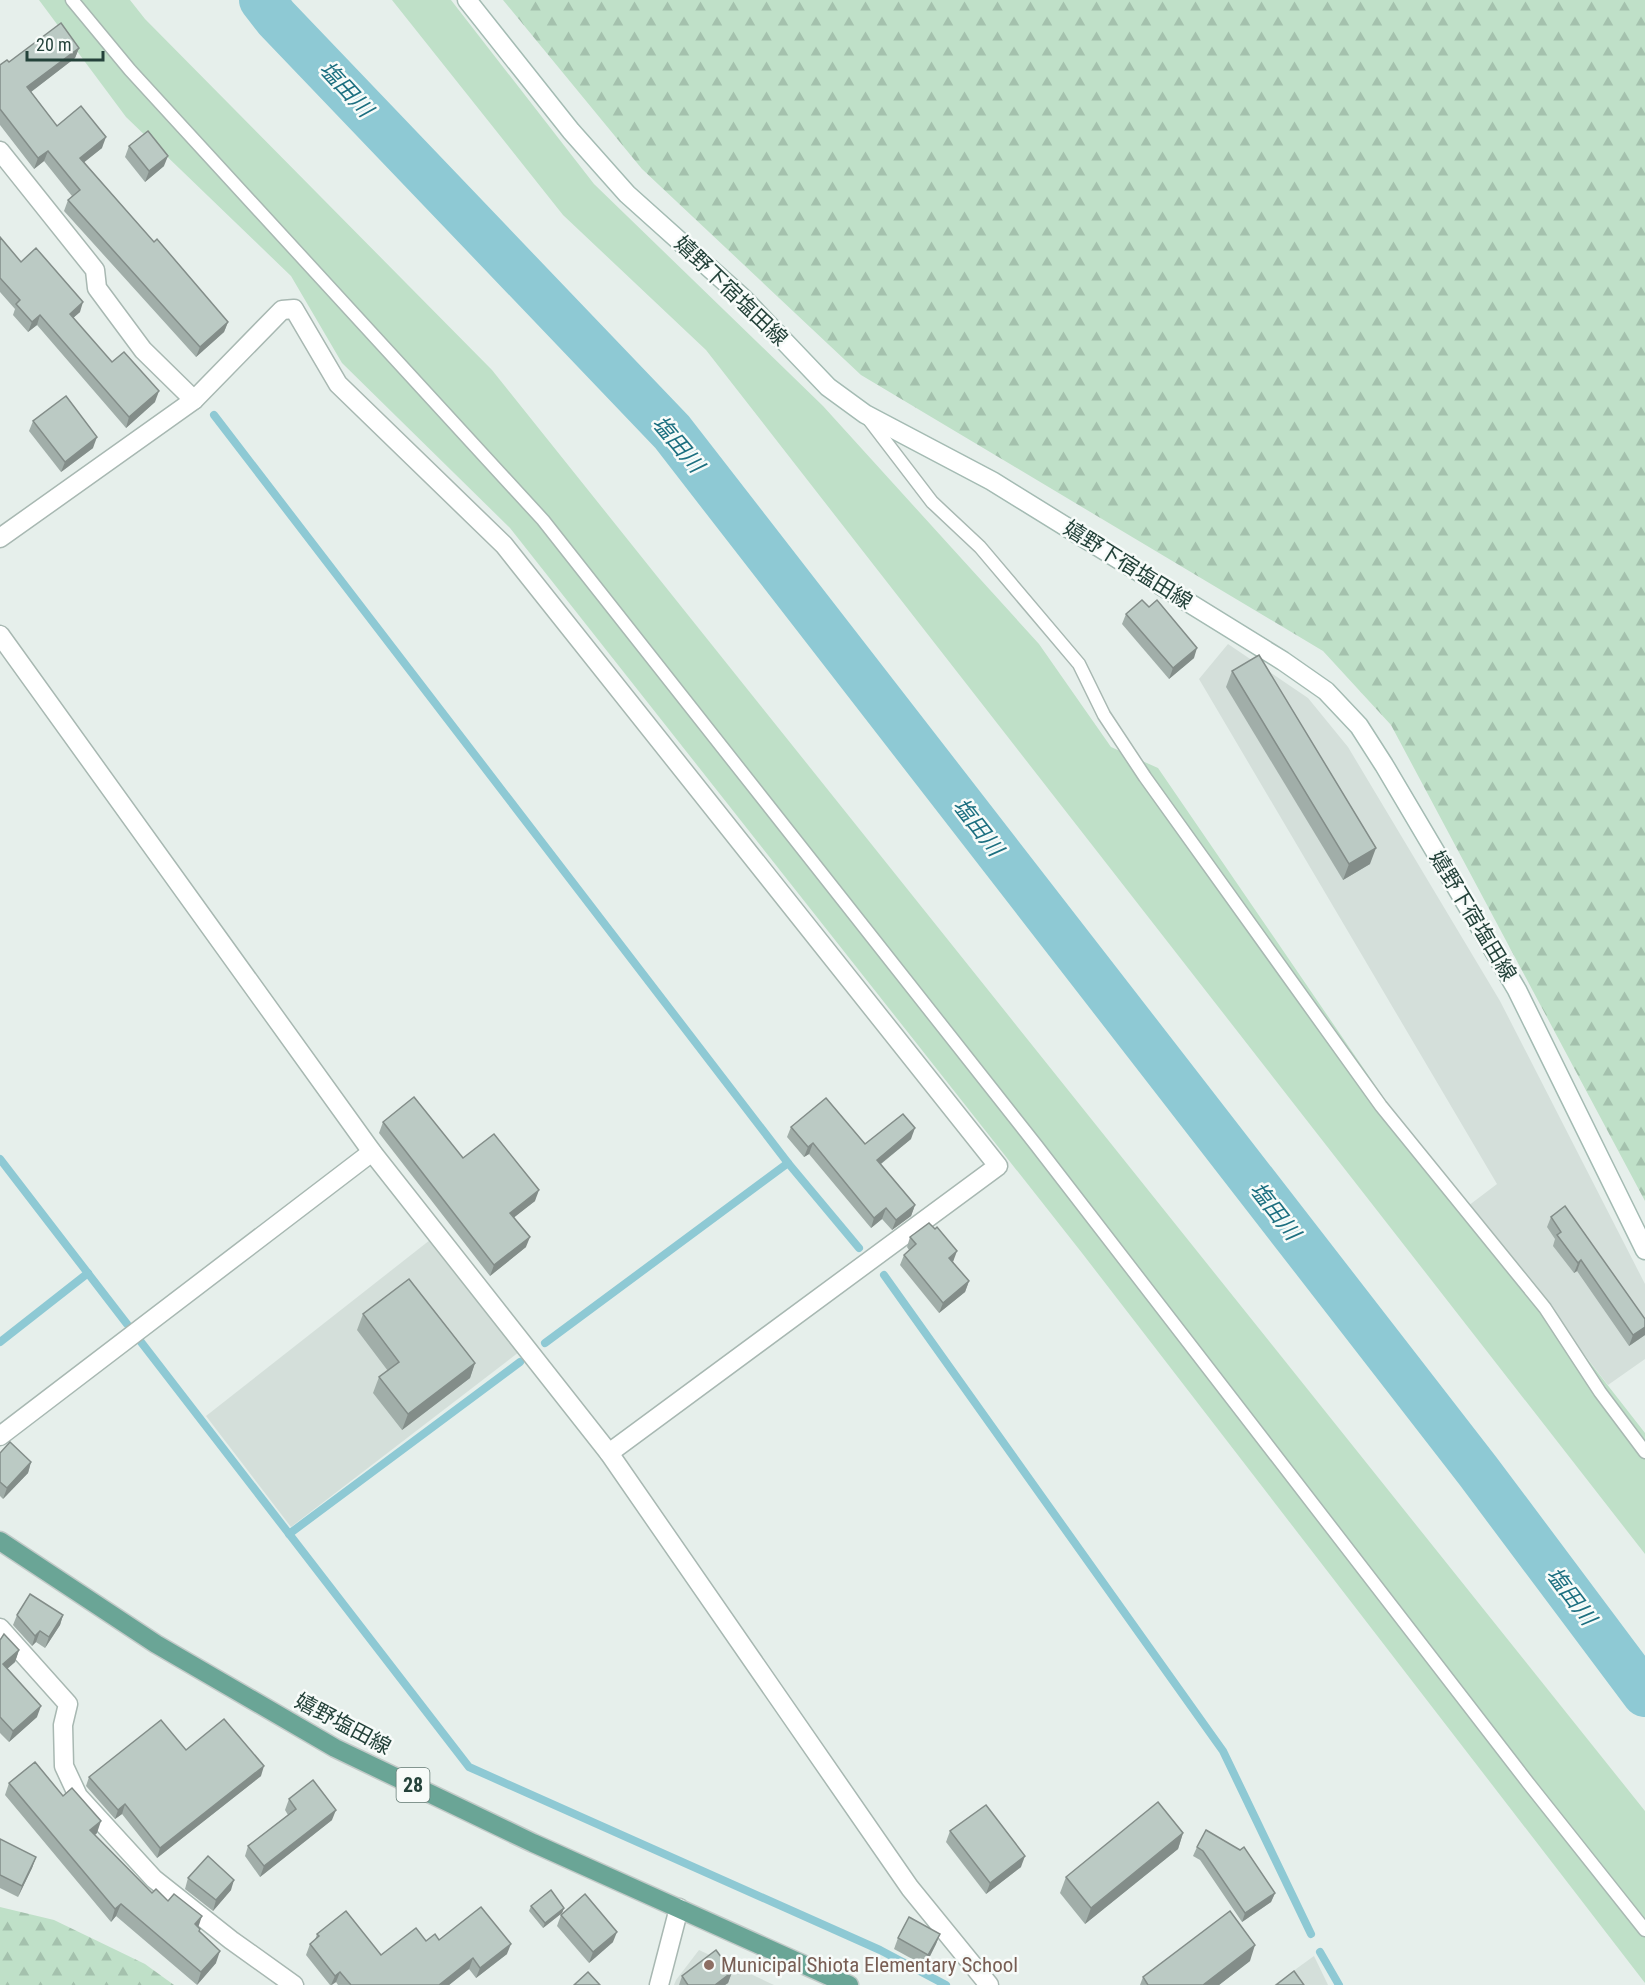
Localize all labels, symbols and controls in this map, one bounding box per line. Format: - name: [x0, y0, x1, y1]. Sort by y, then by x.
- scale bar: [27, 24, 104, 62]
- text: 20 m: [36, 34, 71, 55]
- water label: 塩田川: [314, 56, 379, 123]
- street label: 嬉野下宿塩田線: [670, 231, 792, 351]
- water label: 塩田川: [647, 411, 710, 479]
- street label: 嬉野下宿塩田線: [1059, 516, 1197, 614]
- water label: 塩田川: [948, 793, 1009, 862]
- street label: 嬉野下宿塩田線: [1425, 847, 1521, 985]
- water label: 塩田川: [1245, 1177, 1306, 1246]
- water label: 塩田川: [1541, 1562, 1602, 1631]
- street label: 嬉野塩田線: [291, 1689, 395, 1759]
- road number: 28: [396, 1768, 430, 1802]
- place label: Municipal Shiota Elementary School: [721, 1953, 1018, 1977]
- marker: Municipal Shiota Elementary School: [702, 1958, 716, 1972]

